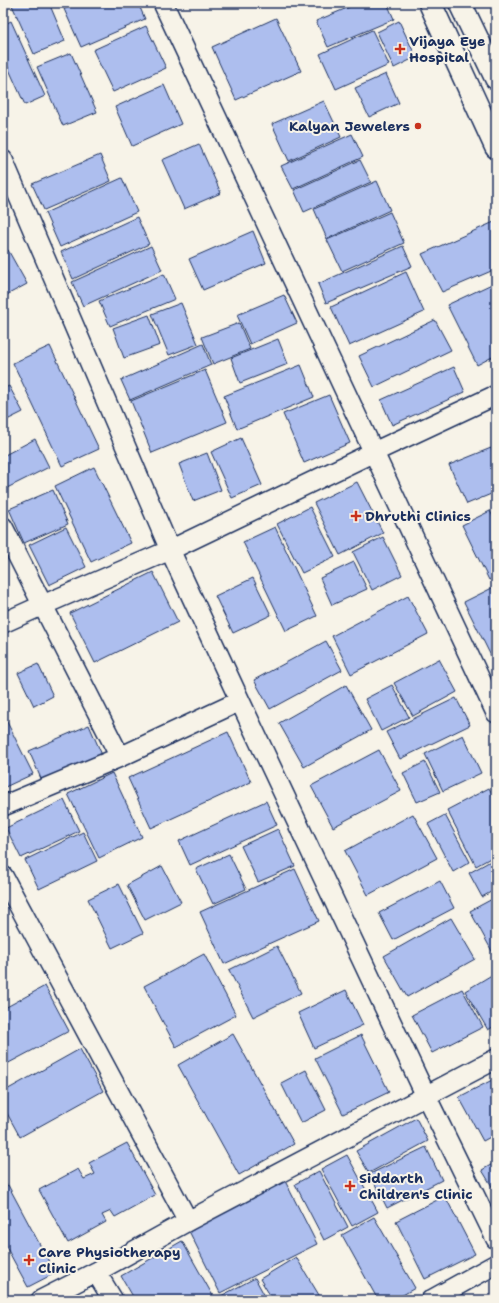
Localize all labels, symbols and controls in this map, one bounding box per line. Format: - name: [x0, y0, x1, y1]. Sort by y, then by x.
- place label: Vijaya Eye Hospital: [409, 32, 486, 66]
- marker: Vijaya Eye Hospital: [394, 43, 406, 55]
- place label: Kalyan Jewelers: [289, 117, 410, 135]
- marker: Kalyan Jewelers: [413, 121, 423, 131]
- place label: Dhruthi Clinics: [365, 507, 471, 525]
- marker: Dhruthi Clinics: [350, 510, 362, 522]
- place label: Siddarth Children's Clinic: [359, 1169, 473, 1203]
- marker: Siddarth Children's Clinic: [344, 1180, 356, 1192]
- place label: Care Physiotherapy Clinic: [38, 1243, 181, 1277]
- marker: Care Physiotherapy Clinic: [23, 1254, 35, 1266]

